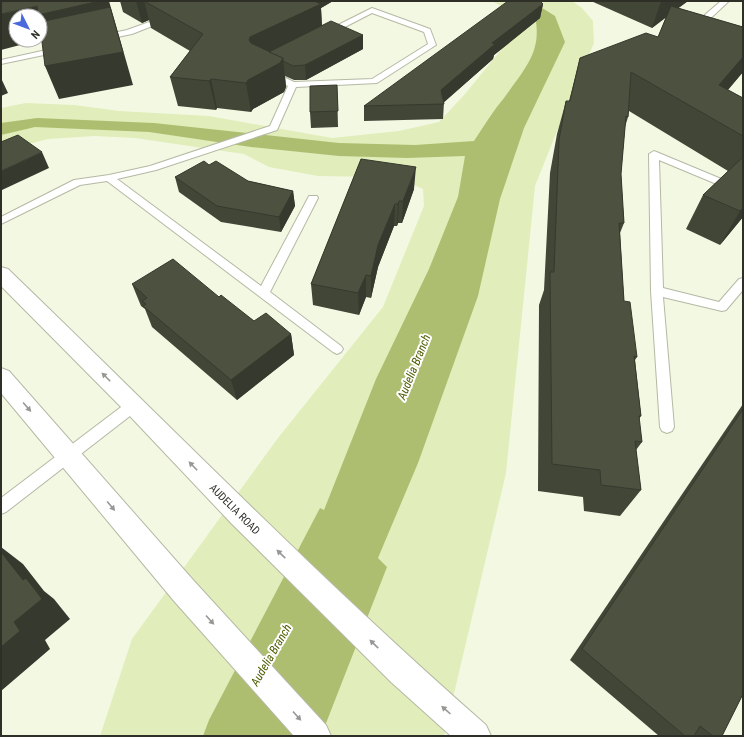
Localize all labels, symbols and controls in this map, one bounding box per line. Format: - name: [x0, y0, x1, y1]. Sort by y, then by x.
- north arrow: [8, 8, 48, 48]
- text: N: [28, 27, 42, 41]
- water label: Audelia Branch: [394, 332, 434, 403]
- one-way arrow: [101, 372, 111, 382]
- one-way arrow: [22, 402, 31, 412]
- one-way arrow: [188, 461, 198, 471]
- street label: AUDELIA ROAD: [207, 481, 263, 537]
- one-way arrow: [107, 500, 116, 511]
- one-way arrow: [276, 549, 286, 559]
- one-way arrow: [205, 615, 215, 625]
- water label: Audelia Branch: [247, 621, 295, 689]
- one-way arrow: [369, 639, 379, 649]
- one-way arrow: [441, 705, 451, 715]
- one-way arrow: [293, 711, 302, 721]

